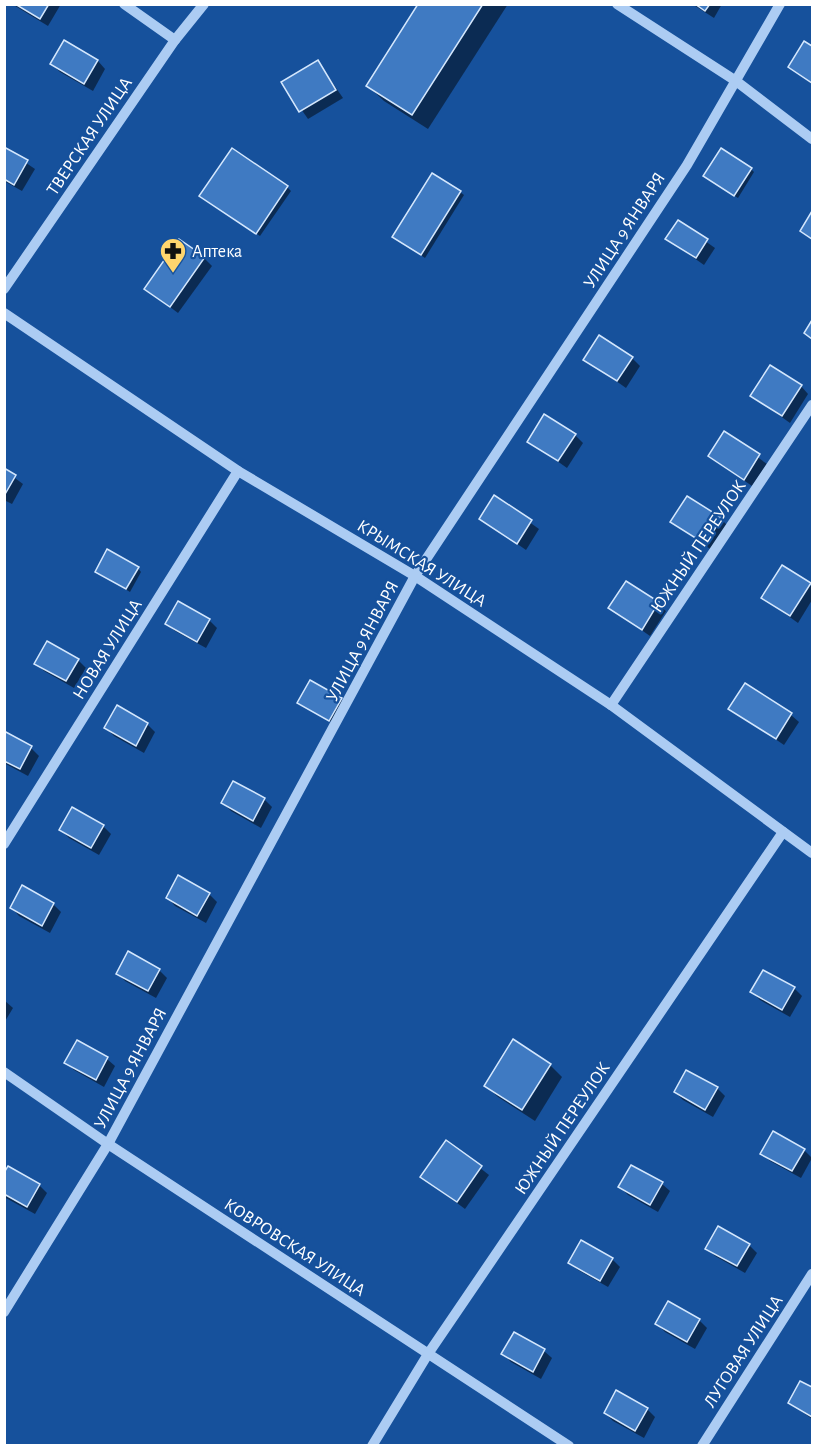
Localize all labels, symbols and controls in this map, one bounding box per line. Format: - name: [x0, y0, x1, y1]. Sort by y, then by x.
- street label: ТВЕРСКАЯ УЛИЦА: [44, 74, 136, 199]
- street label: УЛИЦА 9 ЯНВАРЯ: [581, 169, 669, 292]
- pharmacy icon: Аптека: [158, 236, 188, 274]
- place label: Аптека: [192, 243, 242, 261]
- street label: ЮЖНЫЙ ПЕРЕУЛОК: [646, 476, 750, 616]
- street label: КРЫМСКАЯ УЛИЦА: [354, 517, 490, 611]
- street label: УЛИЦА 9 ЯНВАРЯ: [323, 578, 402, 705]
- street label: НОВАЯ УЛИЦА: [70, 596, 146, 703]
- street label: УЛИЦА 9 ЯНВАРЯ: [91, 1005, 170, 1132]
- street label: ЮЖНЫЙ ПЕРЕУЛОК: [510, 1058, 614, 1198]
- street label: КОВРОВСКАЯ УЛИЦА: [221, 1195, 369, 1300]
- street label: ЛУГОВАЯ УЛИЦА: [701, 1292, 787, 1411]

